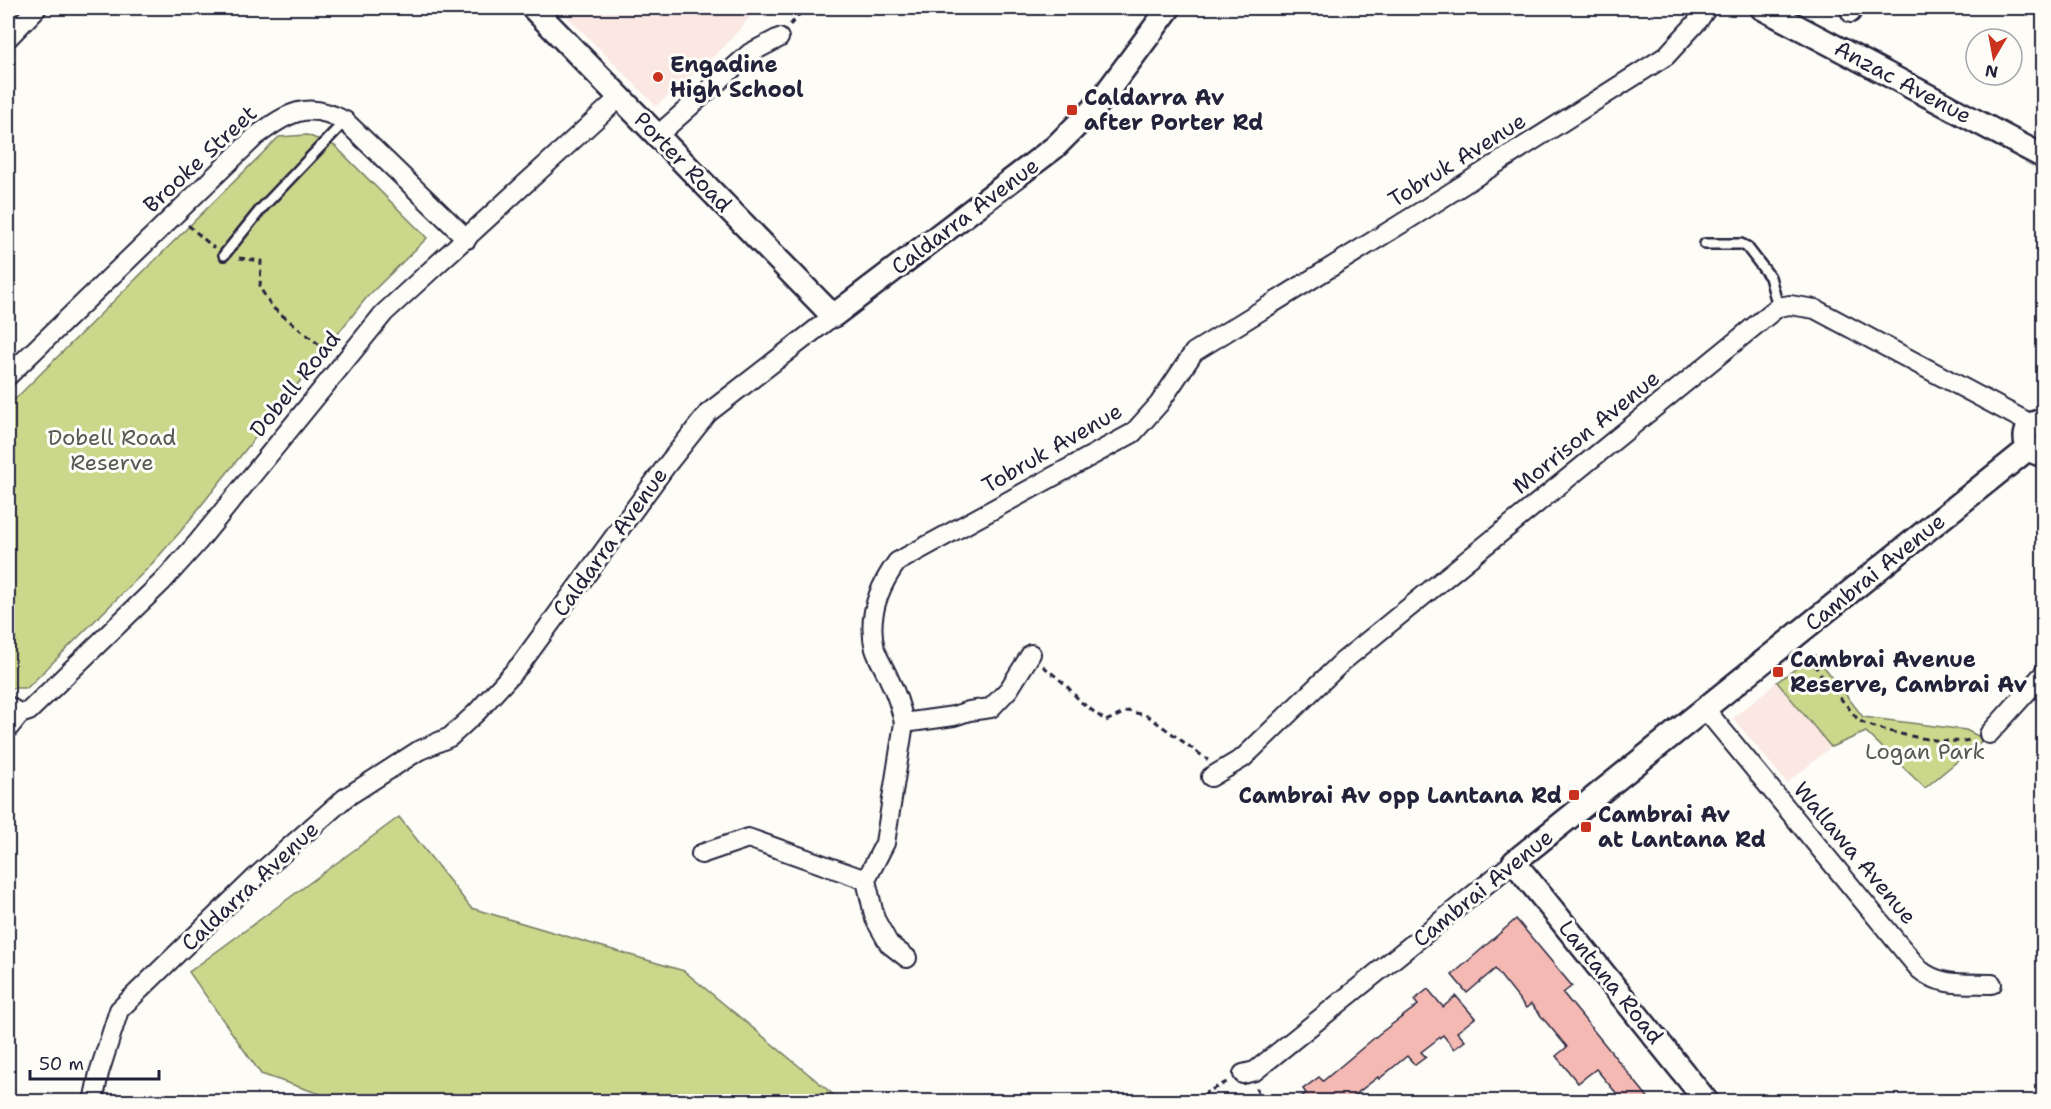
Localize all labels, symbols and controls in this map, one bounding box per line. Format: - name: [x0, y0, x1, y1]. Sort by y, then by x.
- north arrow: [1964, 27, 2024, 87]
- street label: Anzac Avenue: [1829, 34, 1977, 130]
- place label: Engadine High School: [670, 50, 804, 104]
- text: N: [1983, 60, 2000, 83]
- marker: Engadine High School: [651, 70, 665, 84]
- place label: Caldarra Av after Porter Rd: [1084, 83, 1264, 137]
- street label: Brooke Street: [137, 99, 263, 219]
- marker: Caldarra Av after Porter Rd: [1065, 103, 1079, 117]
- street label: Porter Road: [628, 106, 738, 218]
- street label: Tobruk Avenue: [1383, 106, 1531, 214]
- street label: Caldarra Avenue: [885, 151, 1045, 281]
- street label: Dobell Road: [243, 325, 347, 443]
- street label: Morrison Avenue: [1506, 364, 1666, 500]
- street label: Tobruk Avenue: [977, 396, 1127, 500]
- park label: Dobell Road Reserve: [48, 423, 176, 477]
- street label: Caldarra Avenue: [546, 462, 674, 622]
- street label: Cambrai Avenue: [1799, 506, 1951, 638]
- place label: Cambrai Avenue Reserve, Cambrai Av: [1790, 645, 2027, 699]
- marker: Cambrai Avenue Reserve, Cambrai Av: [1771, 665, 1785, 679]
- park label: Logan Park: [1865, 737, 1985, 766]
- street label: Wallawa Avenue: [1787, 776, 1923, 930]
- place label: Cambrai Av opp Lantana Rd: [1238, 781, 1562, 810]
- marker: Cambrai Av opp Lantana Rd: [1567, 788, 1581, 802]
- place label: Cambrai Av at Lantana Rd: [1598, 800, 1766, 854]
- street label: Caldarra Avenue: [175, 815, 325, 957]
- marker: Cambrai Av at Lantana Rd: [1579, 820, 1593, 834]
- street label: Cambrai Avenue: [1407, 822, 1559, 954]
- street label: Lantana Road: [1552, 914, 1670, 1050]
- scale bar: [30, 1043, 159, 1081]
- text: 50 m: [39, 1052, 84, 1076]

